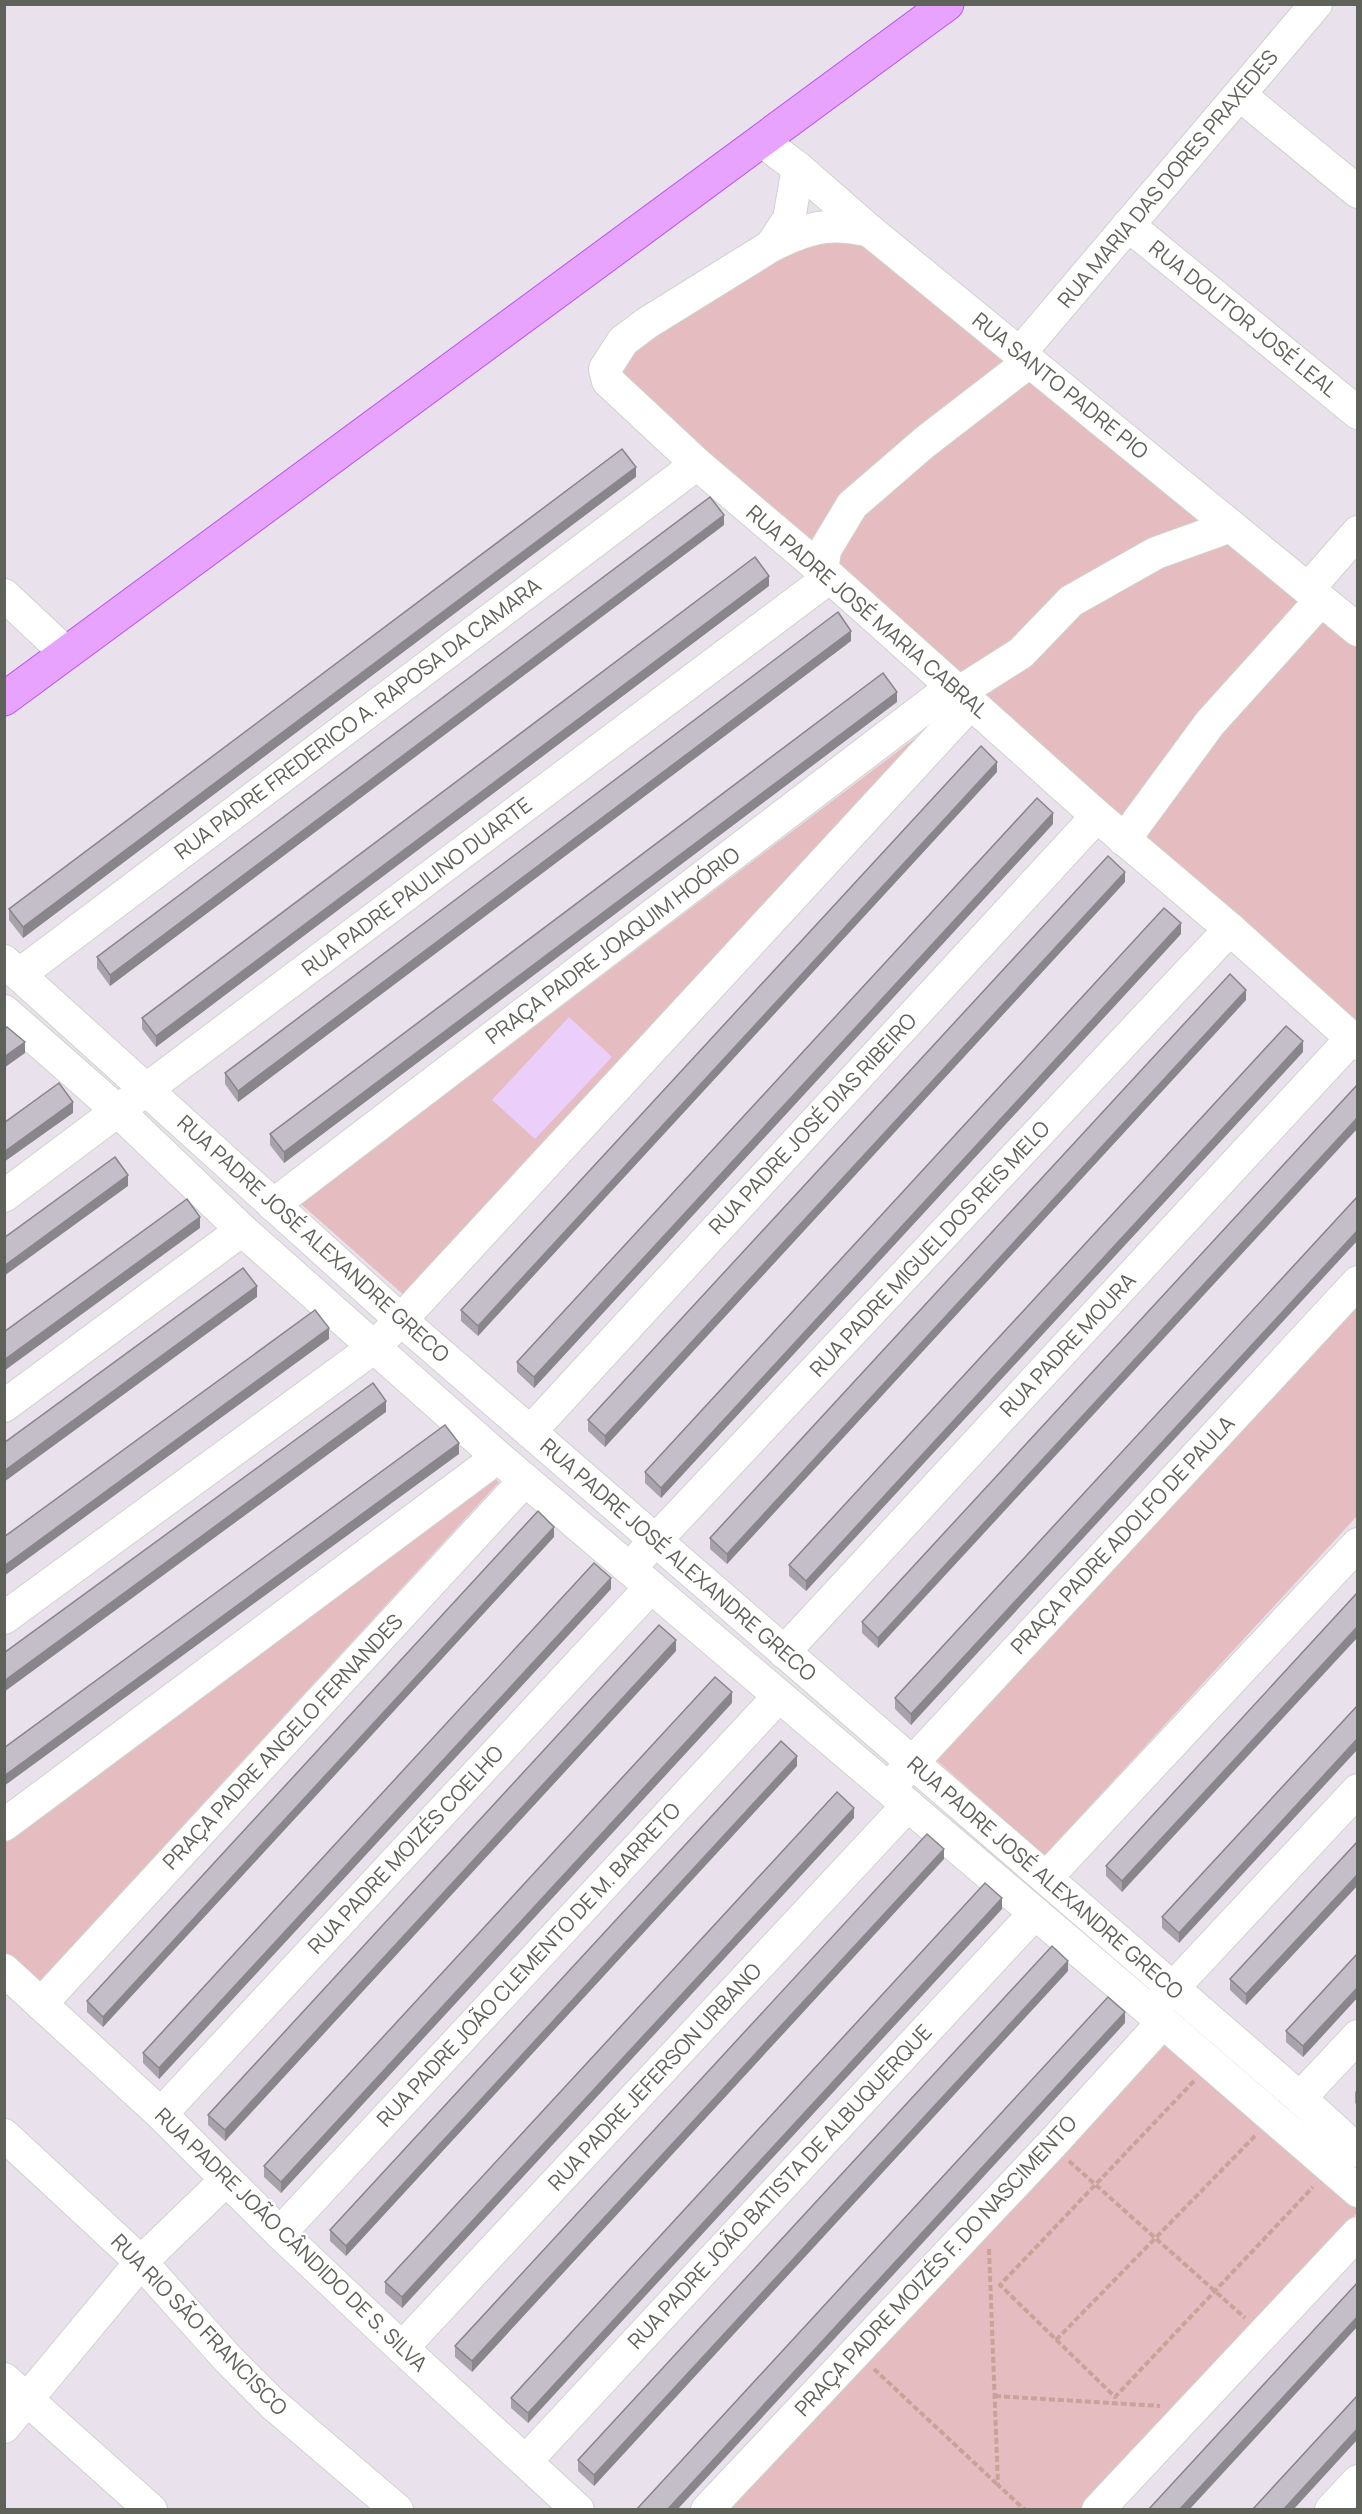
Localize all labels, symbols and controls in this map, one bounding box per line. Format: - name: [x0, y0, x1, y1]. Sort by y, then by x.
- street label: RUA MARIA DAS DORES PRAXEDES: [1051, 43, 1284, 313]
- street label: RUA DOUTOR JOSÉ LEAL: [1144, 233, 1344, 403]
- street label: RUA SANTO PADRE PIO: [967, 306, 1154, 465]
- street label: RUA PADRE JOSÉ MARIA CABRAL: [741, 498, 995, 724]
- street label: RUA PADRE FREDERICO A. RAPOSA DA CAMARA: [168, 571, 546, 865]
- street label: RUA PADRE PAULINO DUARTE: [296, 790, 537, 982]
- street label: PRAÇA PADRE JOAQUIM HOÓRIO: [480, 840, 745, 1050]
- street label: RUA PADRE JOSÉ DIAS RIBEIRO: [702, 1007, 922, 1240]
- street label: RUA PADRE JOSÉ ALEXANDRE GRECO: [172, 1108, 456, 1368]
- street label: RUA PADRE MIGUEL DOS REIS MELO: [803, 1114, 1055, 1382]
- street label: RUA PADRE MOURA: [993, 1266, 1141, 1422]
- street label: PRAÇA PADRE ADOLFO DE PAULA: [1004, 1409, 1240, 1659]
- street label: RUA PADRE JOSÉ ALEXANDRE GRECO: [535, 1432, 823, 1687]
- street label: PRAÇA PADRE ANGELO FERNANDES: [156, 1607, 408, 1875]
- street label: RUA PADRE MOIZÉS COELHO: [301, 1739, 509, 1959]
- street label: RUA PADRE JOSÉ ALEXANDRE GRECO: [902, 1750, 1190, 2005]
- street label: RUA PADRE JOÃO CLEMENTO DE M. BARRETO: [370, 1796, 686, 2132]
- street label: RUA PADRE JEFERSON URBANO: [541, 1957, 767, 2196]
- street label: RUA PADRE JOÃO BATISTA DE ALBUQUERQUE: [621, 2018, 937, 2355]
- street label: RUA PADRE JOÃO CÂNDIDO DE S. SILVA: [149, 2101, 434, 2377]
- street label: PRAÇA PADRE MOIZÉS F. DO NASCIMENTO: [788, 2109, 1082, 2422]
- street label: RUA RIO SÃO FRANCISCO: [106, 2227, 294, 2421]

